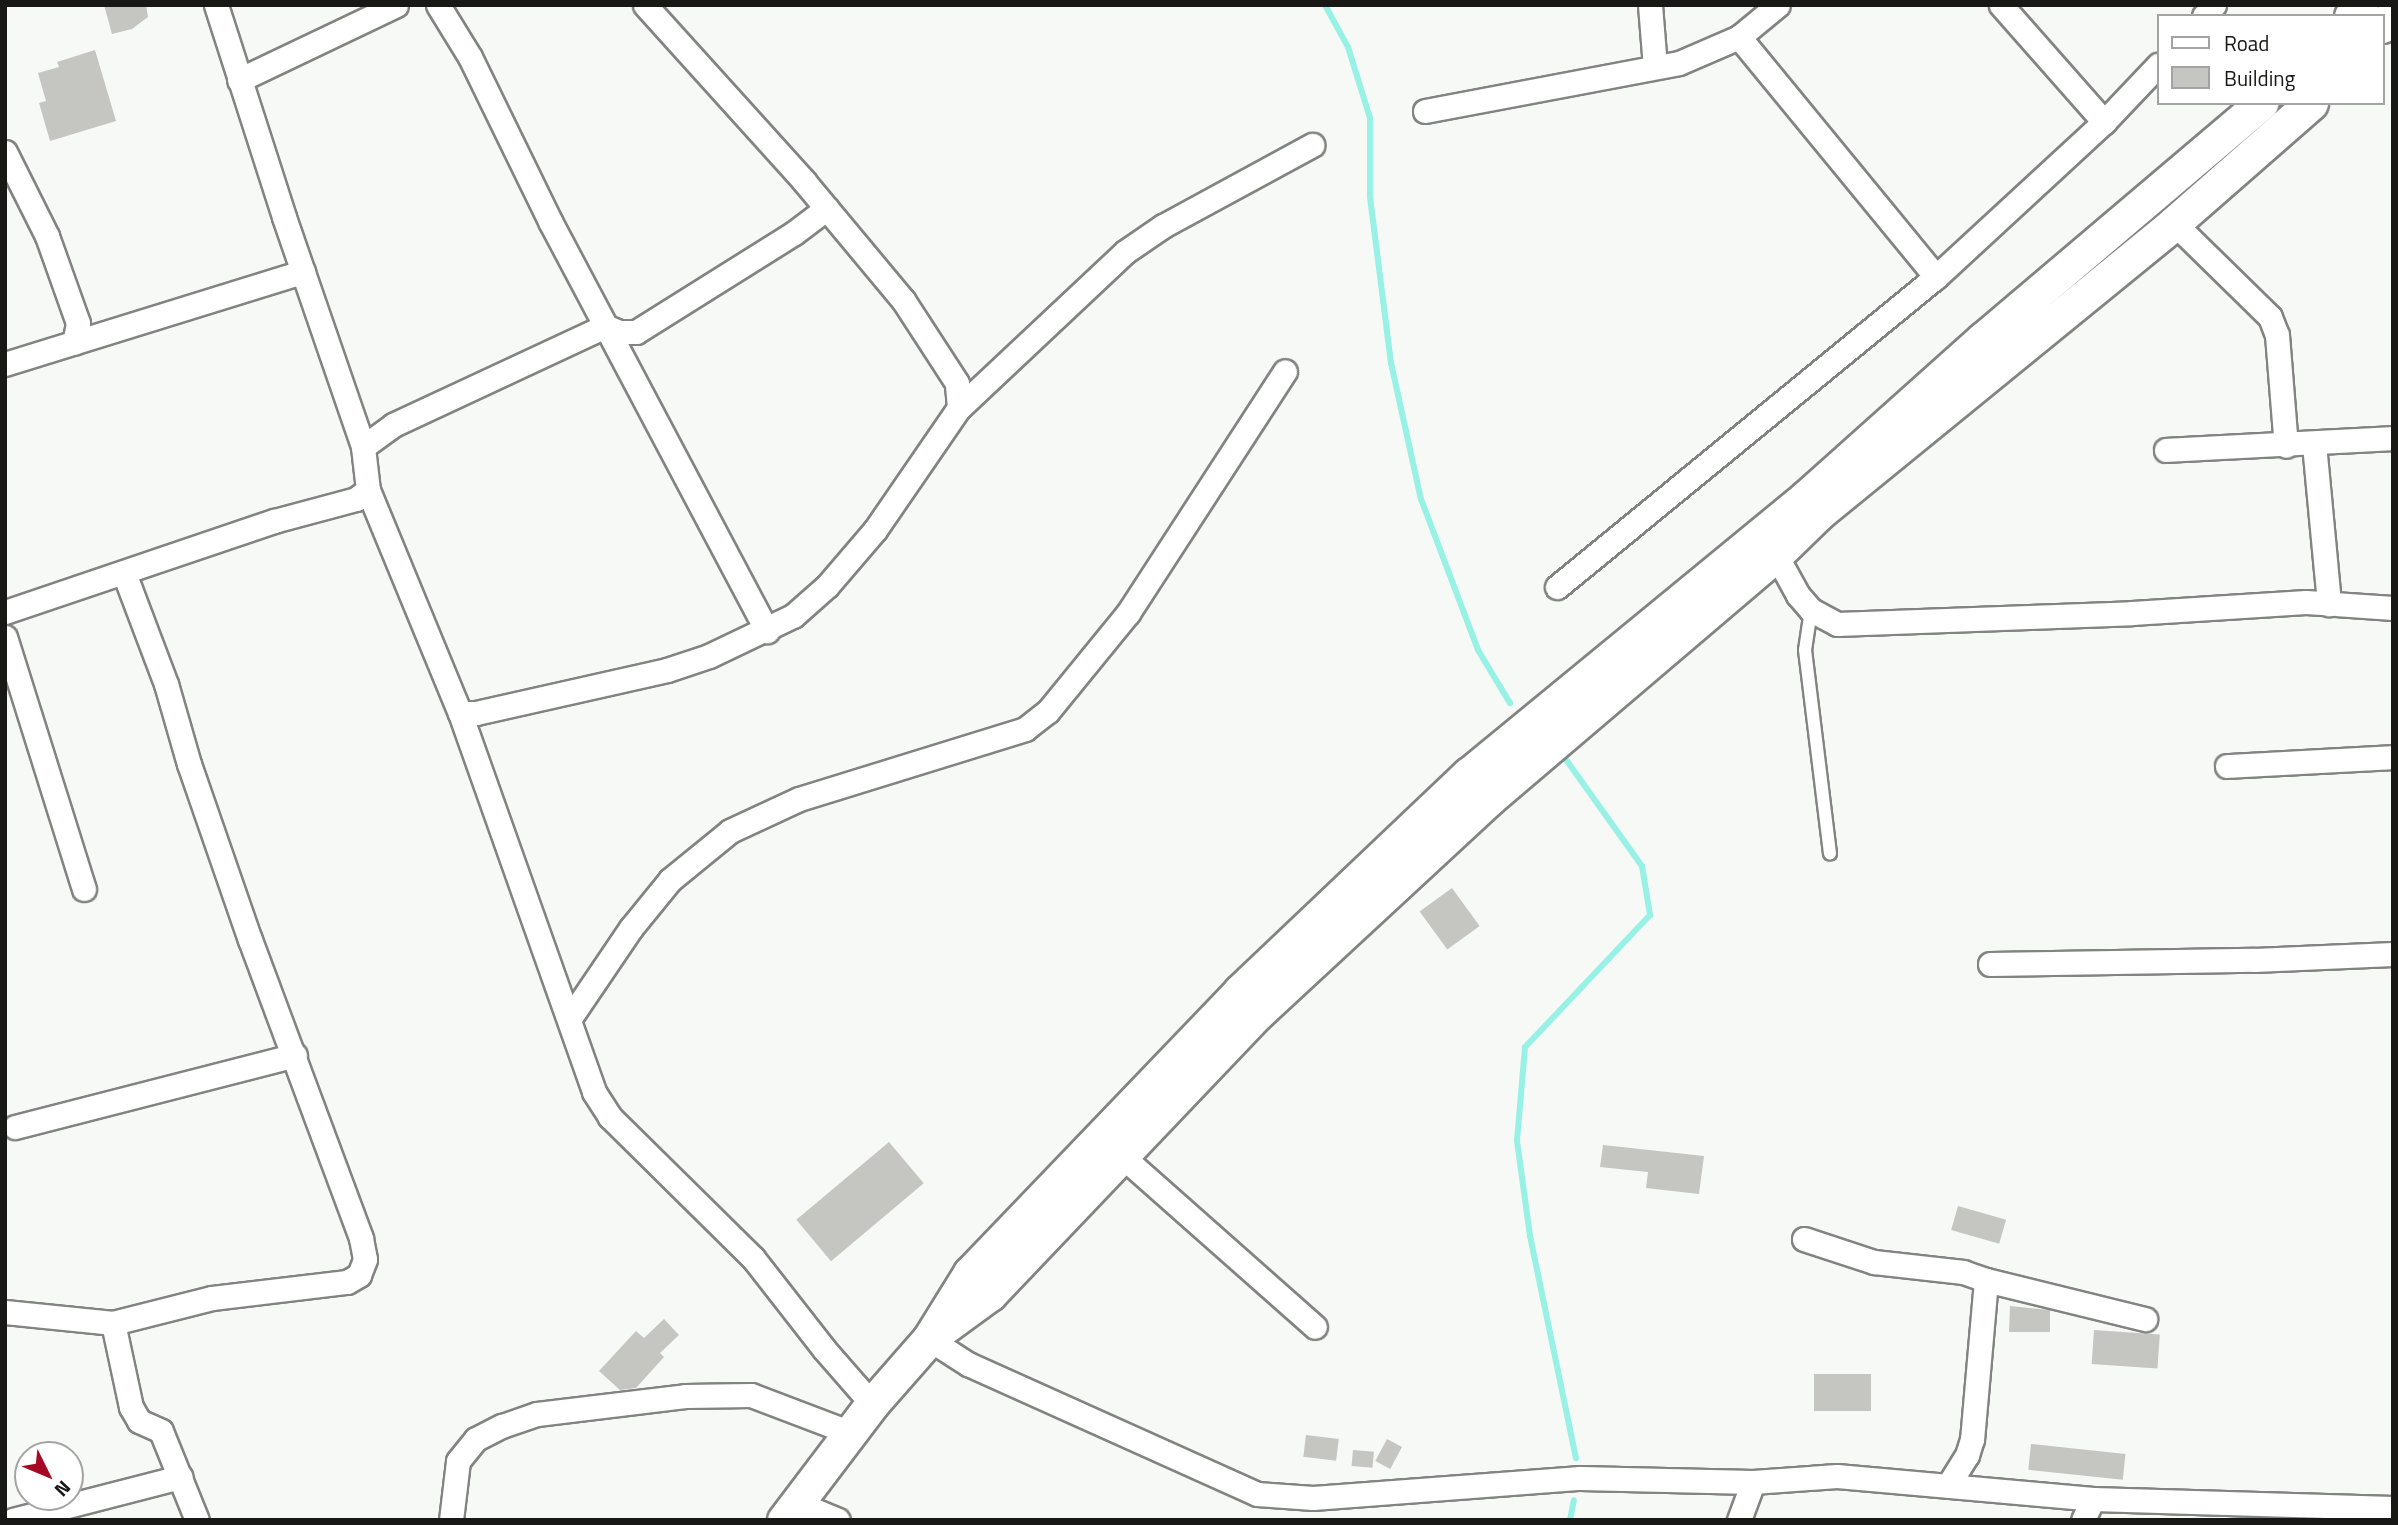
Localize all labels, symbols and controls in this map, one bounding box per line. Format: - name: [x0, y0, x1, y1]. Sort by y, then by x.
- legend: [2156, 14, 2384, 105]
- text: Road: [2224, 27, 2269, 59]
- text: Building: [2224, 62, 2295, 94]
- north arrow: [14, 1441, 84, 1511]
- text: N: [48, 1475, 78, 1504]

